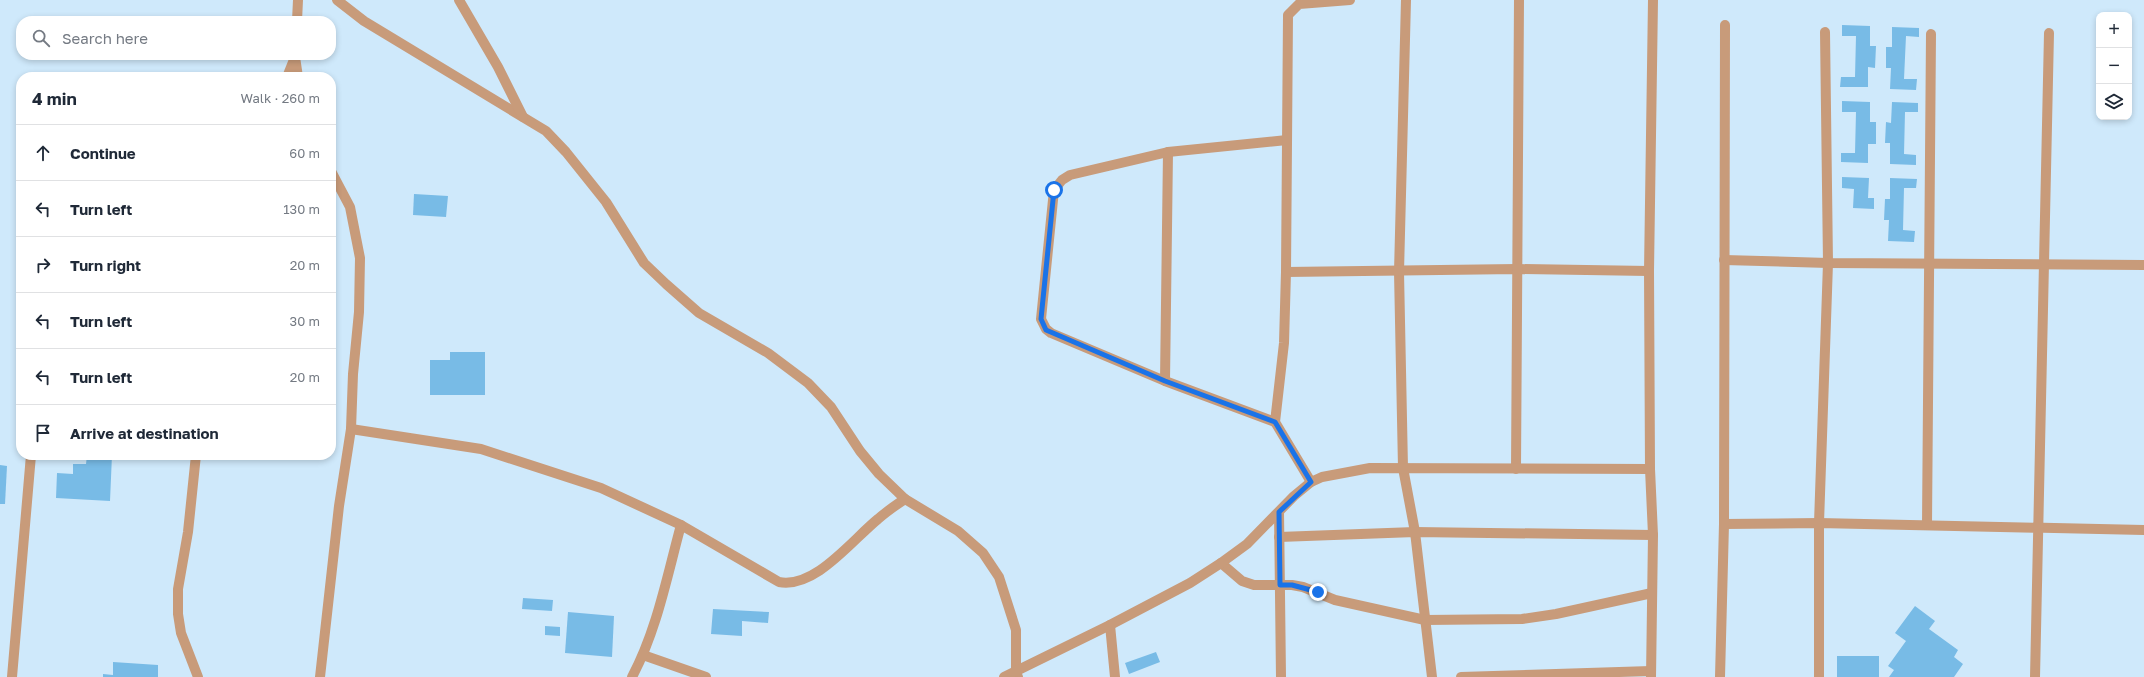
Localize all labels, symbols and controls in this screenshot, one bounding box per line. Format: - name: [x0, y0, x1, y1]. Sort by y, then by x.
- map controls: [2096, 12, 2132, 120]
- button: +: [2096, 12, 2132, 48]
- search box: [16, 16, 336, 60]
- icon: search: [30, 27, 52, 49]
- text: Search here: [62, 29, 148, 47]
- button: −: [2096, 48, 2132, 84]
- button: layers: [2096, 84, 2132, 120]
- text: 4 min: [32, 88, 77, 109]
- text: Walk · 260 m: [241, 90, 320, 106]
- icon: ahead: [32, 142, 54, 164]
- text: Continue: [70, 144, 136, 162]
- text: 60 m: [289, 145, 320, 161]
- route start: [1045, 181, 1063, 199]
- icon: left: [32, 198, 54, 220]
- text: Turn left: [70, 200, 132, 218]
- text: 130 m: [283, 201, 320, 217]
- icon: right: [32, 254, 54, 276]
- text: Turn right: [70, 256, 141, 274]
- text: 20 m: [290, 257, 320, 273]
- icon: left: [32, 310, 54, 332]
- text: Turn left: [70, 312, 132, 330]
- text: 30 m: [290, 313, 320, 329]
- icon: left: [32, 366, 54, 388]
- text: Turn left: [70, 368, 132, 386]
- text: 20 m: [290, 369, 320, 385]
- icon: arrive: [32, 422, 54, 444]
- text: Arrive at destination: [70, 424, 219, 442]
- route end: [1309, 583, 1327, 601]

